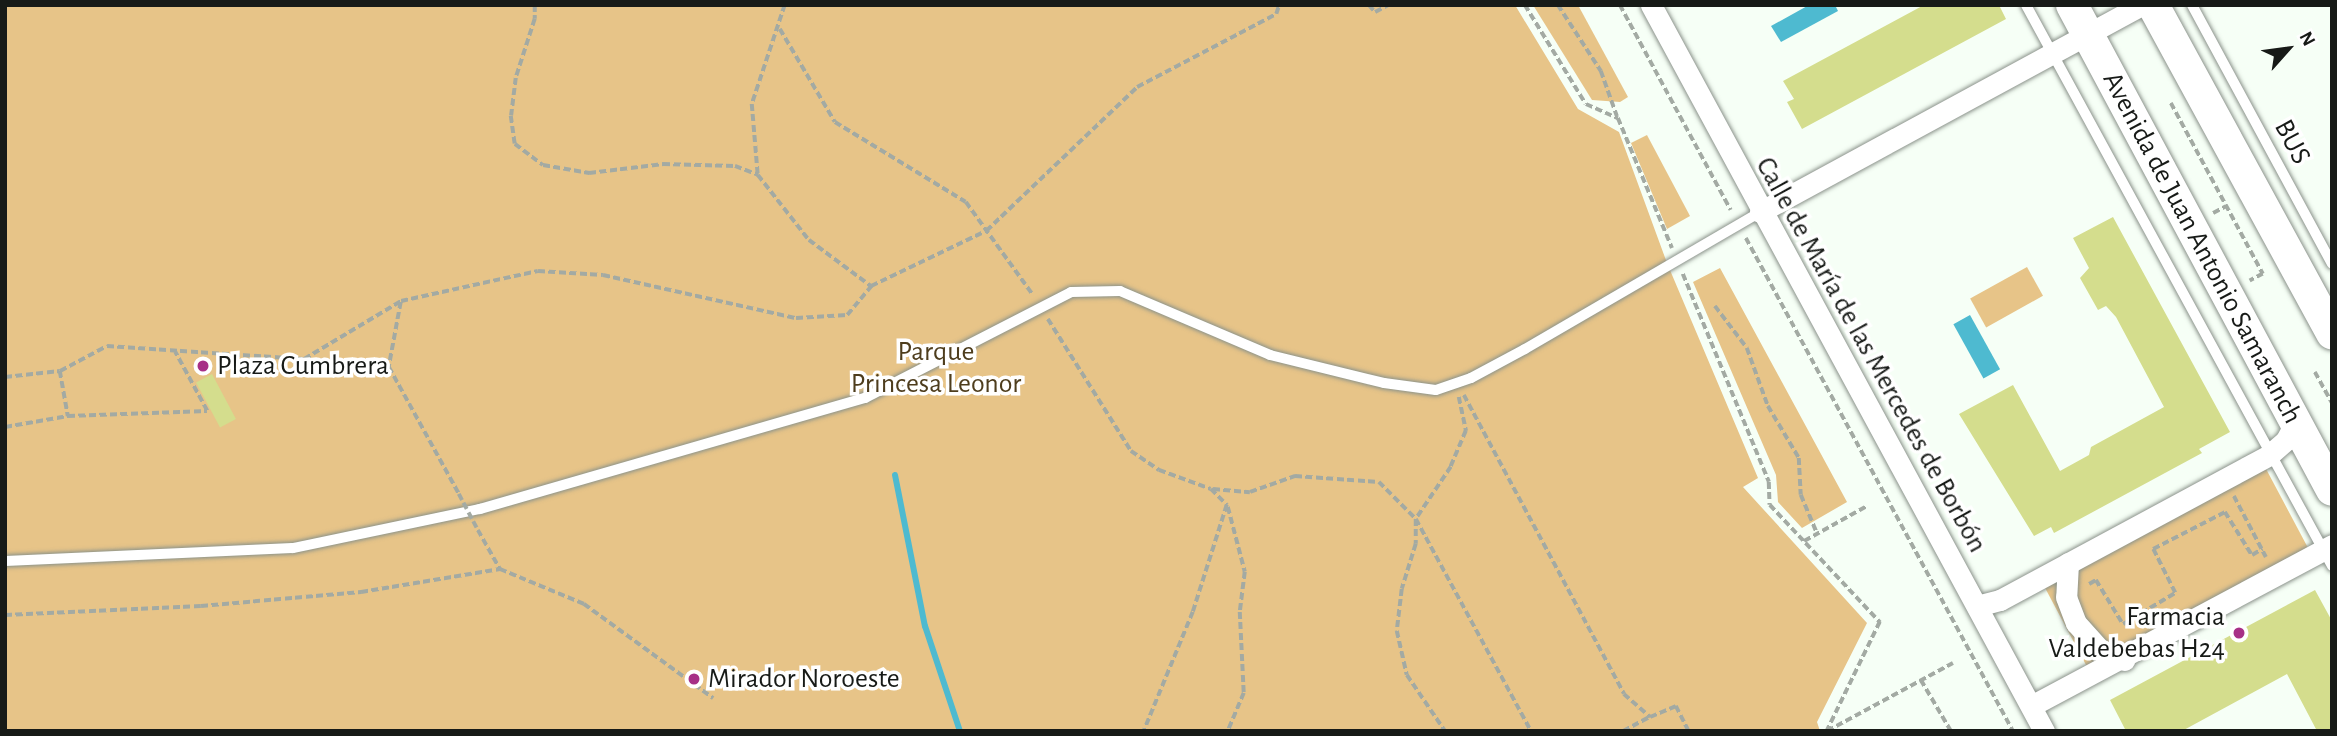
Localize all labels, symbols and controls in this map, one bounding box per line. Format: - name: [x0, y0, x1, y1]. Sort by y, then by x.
- north arrow: [2253, 14, 2323, 84]
- text: N: [2295, 29, 2318, 49]
- street label: Avenida de Juan Antonio Samaranch: [2095, 66, 2309, 430]
- street label: BUS: [2266, 114, 2318, 170]
- street label: Calle de María de las Mercedes de Borbón: [1748, 151, 1994, 559]
- park label: Parque Princesa Leonor: [851, 335, 1021, 401]
- place label: Plaza Cumbrera: [217, 349, 389, 383]
- marker: Plaza Cumbrera: [195, 358, 211, 374]
- place label: Farmacia Valdebebas H24: [2048, 600, 2225, 666]
- marker: Farmacia Valdebebas H24: [2231, 625, 2247, 641]
- place label: Mirador Noroeste: [708, 662, 900, 696]
- marker: Mirador Noroeste: [686, 671, 702, 687]

